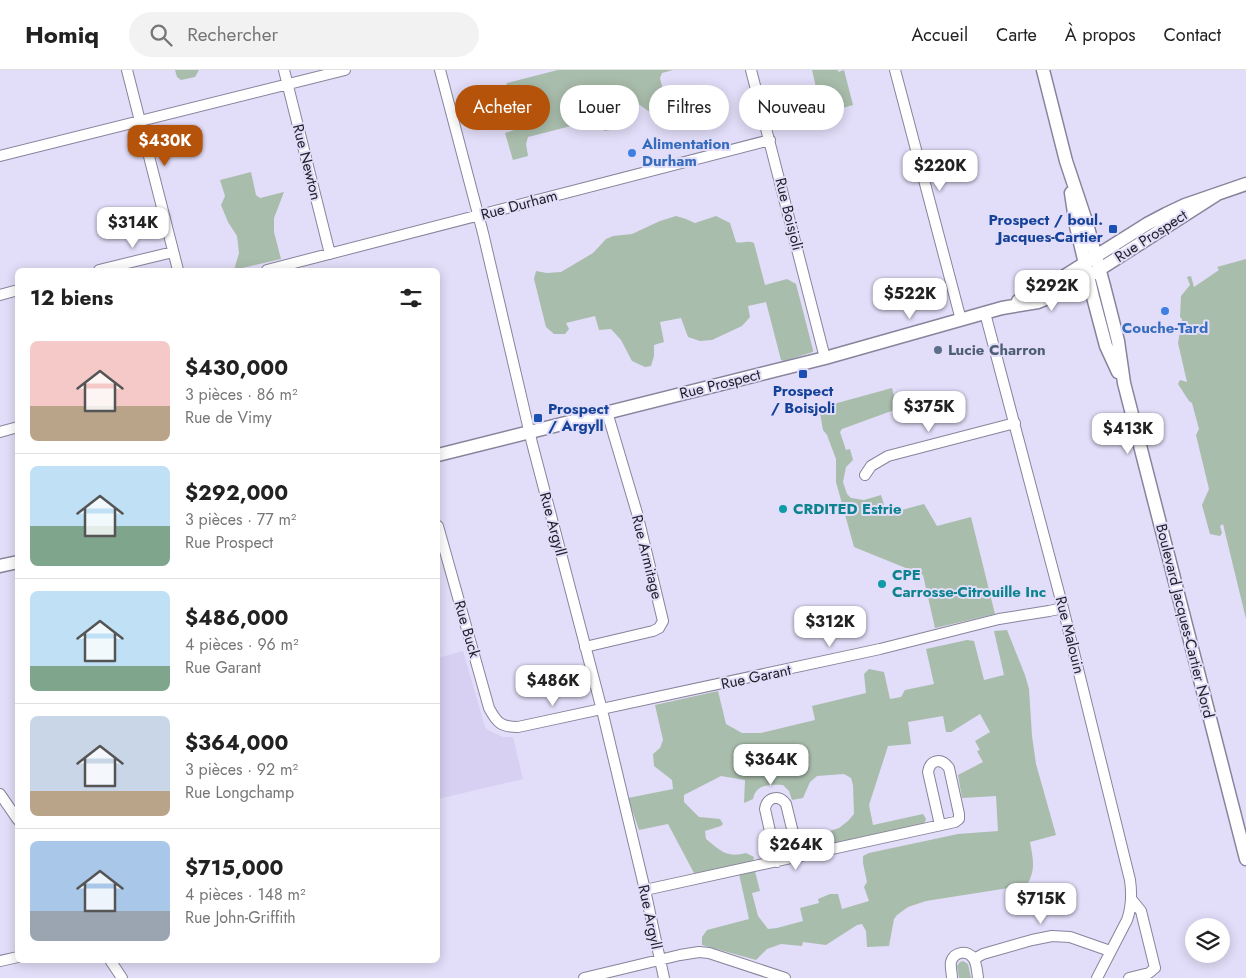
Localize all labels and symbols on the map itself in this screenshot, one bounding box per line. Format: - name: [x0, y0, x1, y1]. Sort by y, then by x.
- street label: Rue Newton: [287, 122, 327, 202]
- pin: $430K: [130, 124, 200, 167]
- place label: Alimentation Durham: [641, 133, 730, 172]
- marker: Alimentation Durham: [626, 147, 638, 159]
- pin: $220K: [905, 150, 975, 192]
- street label: Rue Boisjoli: [769, 175, 809, 253]
- street label: Rue Durham: [478, 184, 560, 226]
- street label: Rue Prospect: [1110, 204, 1192, 268]
- pin: $314K: [98, 206, 168, 249]
- place label: Prospect / boul. Jacques-Cartier: [989, 209, 1104, 248]
- marker: Prospect / boul. Jacques-Cartier: [1107, 223, 1119, 235]
- pin: $292K: [1017, 270, 1087, 312]
- pin: $522K: [875, 278, 945, 320]
- marker: Couche-Tard: [1159, 305, 1171, 317]
- place label: Couche-Tard: [1122, 317, 1208, 339]
- place label: Lucie Charron: [948, 339, 1046, 361]
- marker: Lucie Charron: [932, 344, 944, 356]
- street label: Rue Prospect: [677, 363, 763, 405]
- marker: Prospect / Boisjoli: [797, 368, 809, 380]
- place label: Prospect / Boisjoli: [771, 380, 835, 419]
- pin: $375K: [894, 390, 964, 433]
- place label: Prospect / Argyll: [548, 398, 609, 437]
- marker: Prospect / Argyll: [532, 412, 544, 424]
- pin: $413K: [1093, 412, 1163, 455]
- street label: Rue Argyll: [534, 490, 572, 558]
- place label: CRDITED Estrie: [793, 498, 902, 520]
- marker: CRDITED Estrie: [777, 503, 789, 515]
- street label: Rue Armitage: [626, 512, 668, 602]
- street label: Boulevard Jacques-Cartier Nord: [1150, 521, 1220, 721]
- place label: CPE Carrosse-Citrouille Inc: [892, 564, 1046, 603]
- marker: CPE Carrosse-Citrouille Inc: [876, 578, 888, 590]
- street label: Rue Malouin: [1050, 594, 1090, 676]
- street label: Rue Buck: [448, 598, 486, 661]
- pin: $312K: [795, 606, 865, 648]
- street label: Rue Garant: [719, 659, 793, 695]
- pin: $486K: [518, 664, 588, 707]
- pin: $364K: [736, 744, 806, 786]
- pin: $264K: [761, 828, 831, 871]
- pin: $715K: [1006, 882, 1076, 925]
- street label: Rue Argyll: [632, 883, 668, 951]

